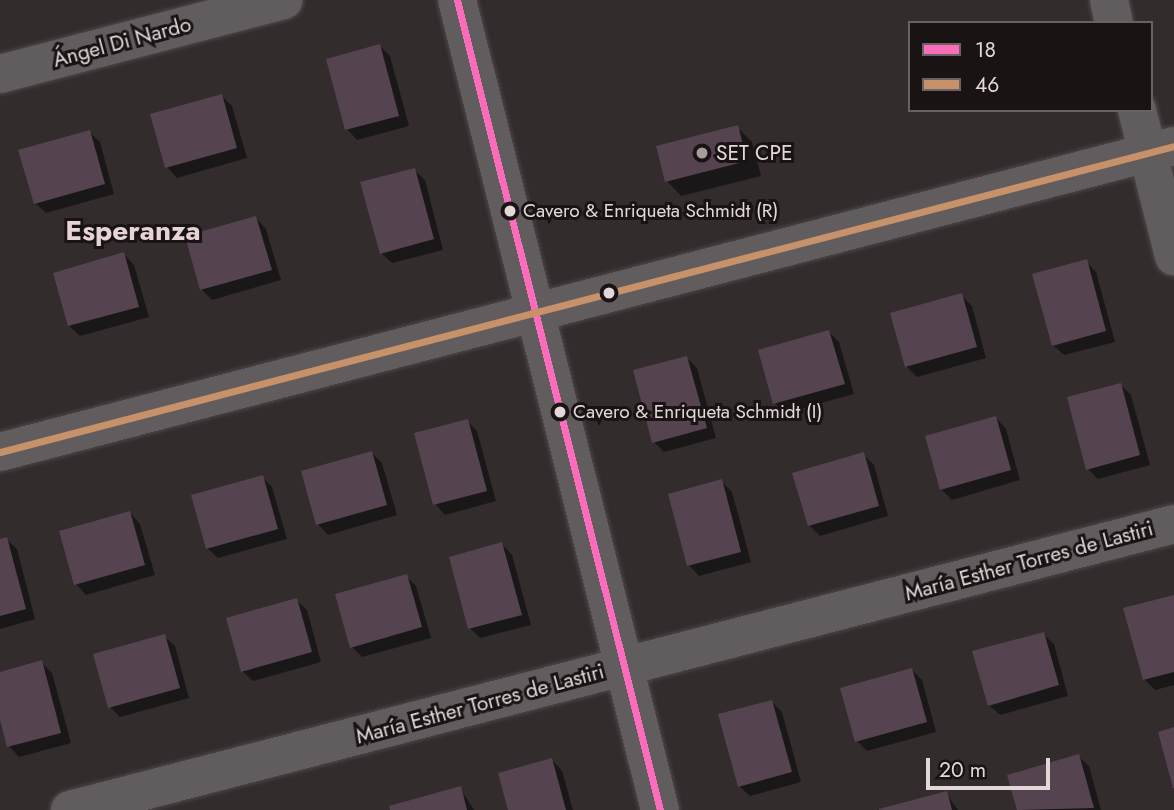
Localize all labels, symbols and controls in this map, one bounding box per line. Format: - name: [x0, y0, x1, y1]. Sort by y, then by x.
- street label: Ángel Di Nardo: [50, 11, 194, 73]
- legend: [908, 21, 1153, 112]
- text: 18: [975, 35, 996, 65]
- text: 46: [975, 70, 999, 100]
- place label: SET CPE: [716, 140, 793, 166]
- marker: SET CPE: [694, 145, 710, 161]
- place label: Cavero & Enriqueta Schmidt (R): [523, 200, 778, 222]
- marker: Cavero & Enriqueta Schmidt (R): [503, 204, 517, 218]
- district label: Esperanza: [65, 214, 201, 248]
- unlabelled marker: [602, 286, 616, 300]
- place label: Cavero & Enriqueta Schmidt (I): [573, 401, 822, 423]
- marker: Cavero & Enriqueta Schmidt (I): [553, 405, 567, 419]
- street label: María Esther Torres de Lastiri: [902, 516, 1156, 606]
- street label: María Esther Torres de Lastiri: [353, 659, 607, 749]
- scale bar: [929, 744, 1053, 788]
- text: 20 m: [939, 755, 986, 785]

